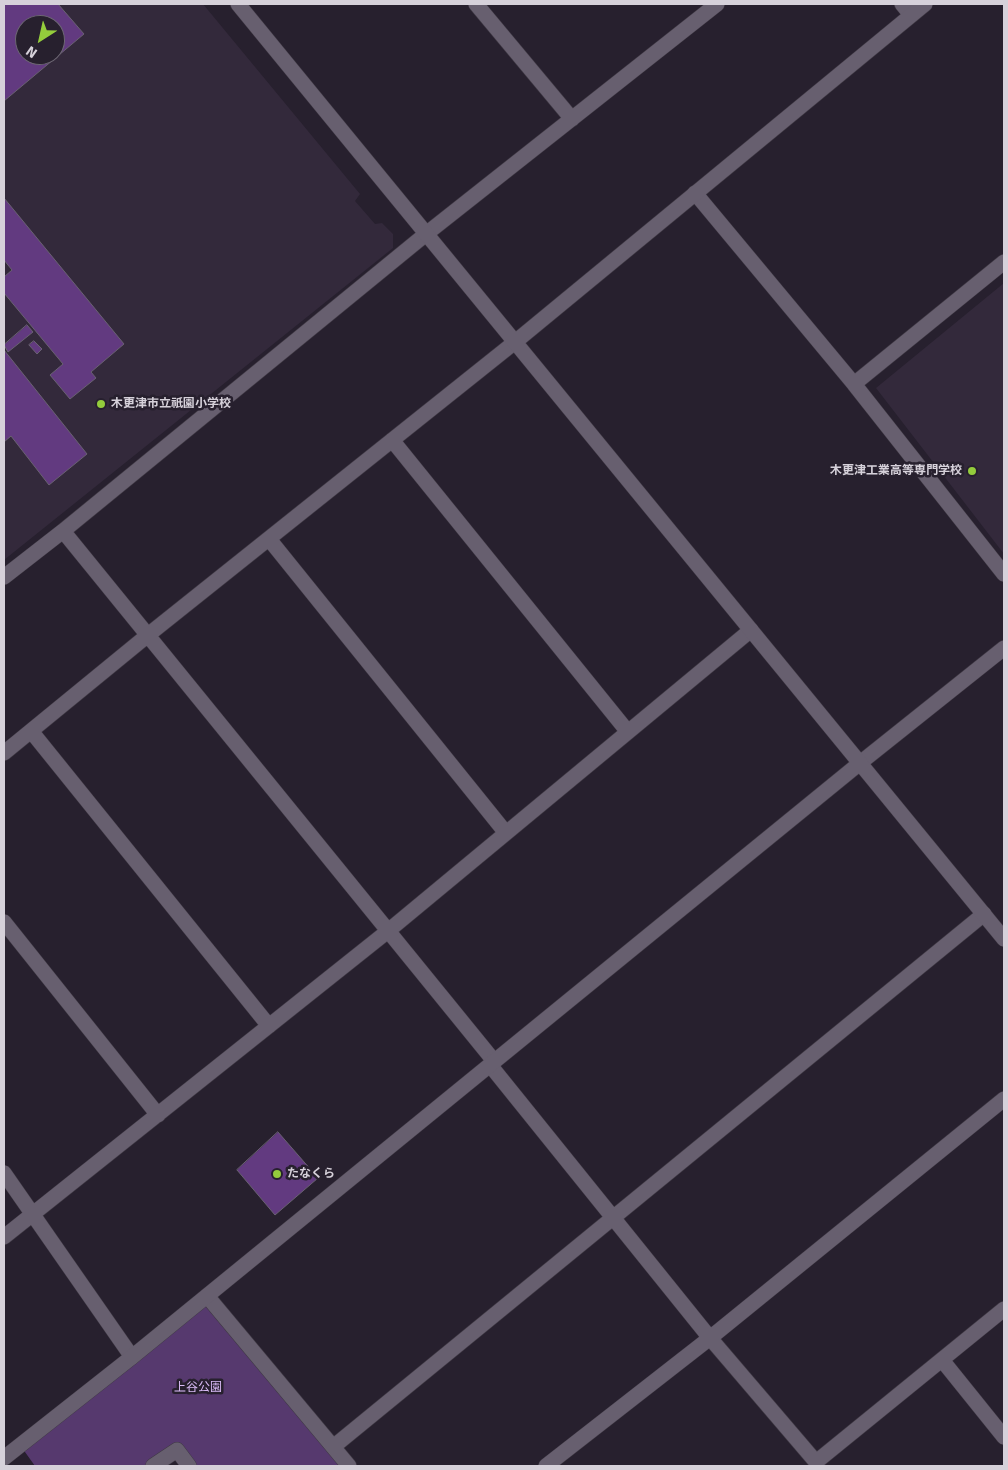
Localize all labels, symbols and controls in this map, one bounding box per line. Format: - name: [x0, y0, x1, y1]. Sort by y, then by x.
- north arrow: [15, 15, 65, 65]
- text: N: [23, 42, 41, 62]
- place label: 木更津市立祇園小学校: [111, 397, 231, 411]
- marker: 木更津市立祇園小学校: [95, 398, 107, 410]
- place label: 木更津工業高等専門学校: [830, 464, 962, 478]
- marker: 木更津工業高等専門学校: [966, 465, 978, 477]
- place label: たなくら: [287, 1167, 335, 1181]
- marker: たなくら: [271, 1168, 283, 1180]
- park label: 上谷公園: [174, 1381, 222, 1395]

